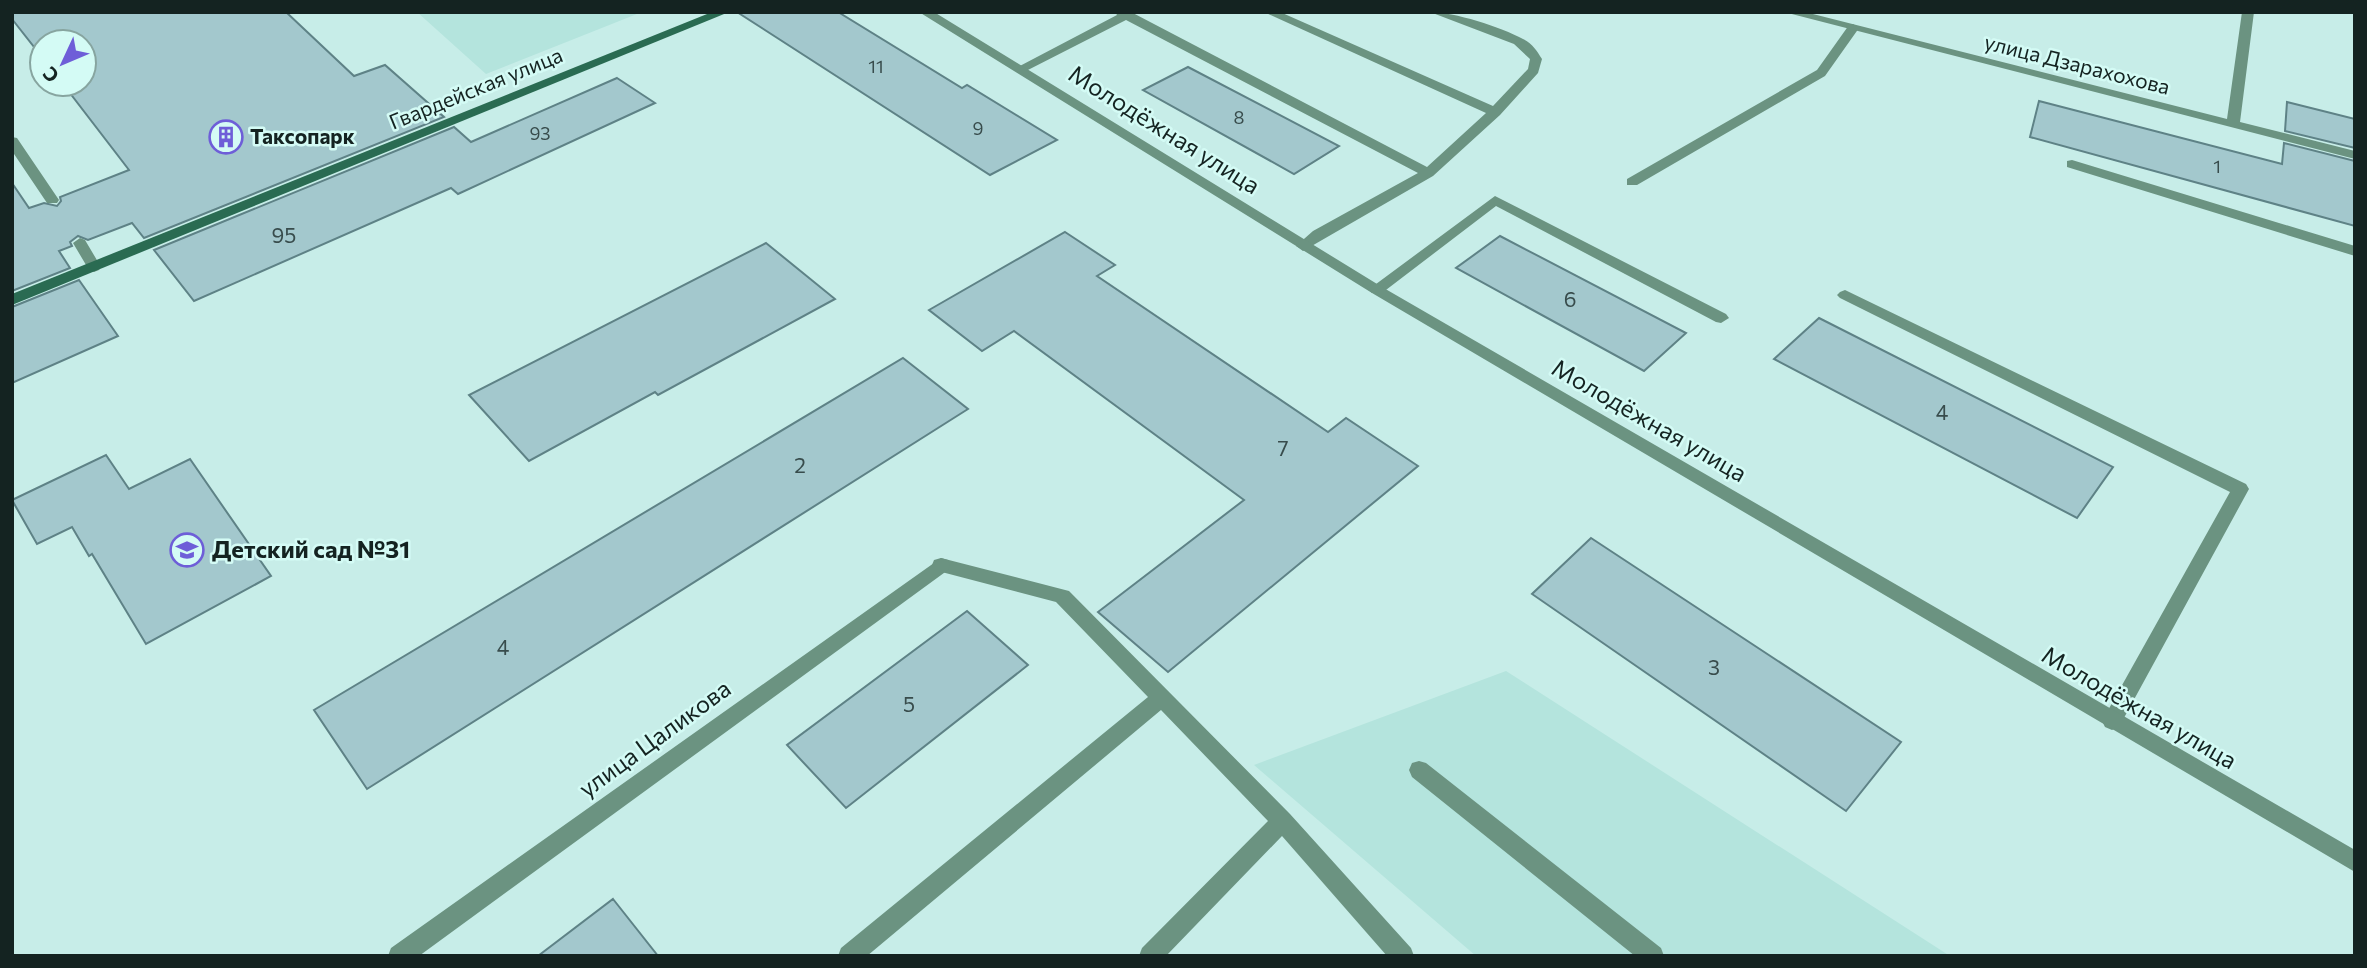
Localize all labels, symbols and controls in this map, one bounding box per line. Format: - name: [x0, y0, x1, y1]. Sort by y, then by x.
- north arrow: [28, 28, 98, 98]
- street label: улица Дзарахохова: [1982, 28, 2173, 99]
- street label: Гвардейская улица: [385, 41, 566, 134]
- house number: 11: [868, 55, 884, 77]
- street label: Молодёжная улица: [1064, 58, 1266, 199]
- text: С: [38, 62, 63, 88]
- house number: 8: [1234, 106, 1245, 128]
- house number: 9: [973, 117, 983, 139]
- building icon: Таксопарк: [207, 118, 245, 156]
- house number: 93: [529, 122, 551, 144]
- place label: Таксопарк: [250, 123, 355, 148]
- house number: 1: [2213, 155, 2221, 177]
- house number: 95: [272, 222, 296, 247]
- house number: 6: [1564, 286, 1576, 311]
- street label: Молодёжная улица: [1547, 352, 1752, 487]
- house number: 4: [1936, 399, 1949, 424]
- house number: 7: [1277, 435, 1289, 460]
- house number: 2: [794, 452, 806, 477]
- school or university icon: Детский сад №31: [168, 531, 206, 569]
- place label: Детский сад №31: [212, 534, 410, 563]
- house number: 4: [497, 634, 510, 659]
- street label: Молодёжная улица: [2037, 639, 2242, 774]
- house number: 3: [1708, 654, 1720, 679]
- street label: улица Цаликова: [573, 673, 736, 803]
- house number: 5: [903, 691, 915, 716]

